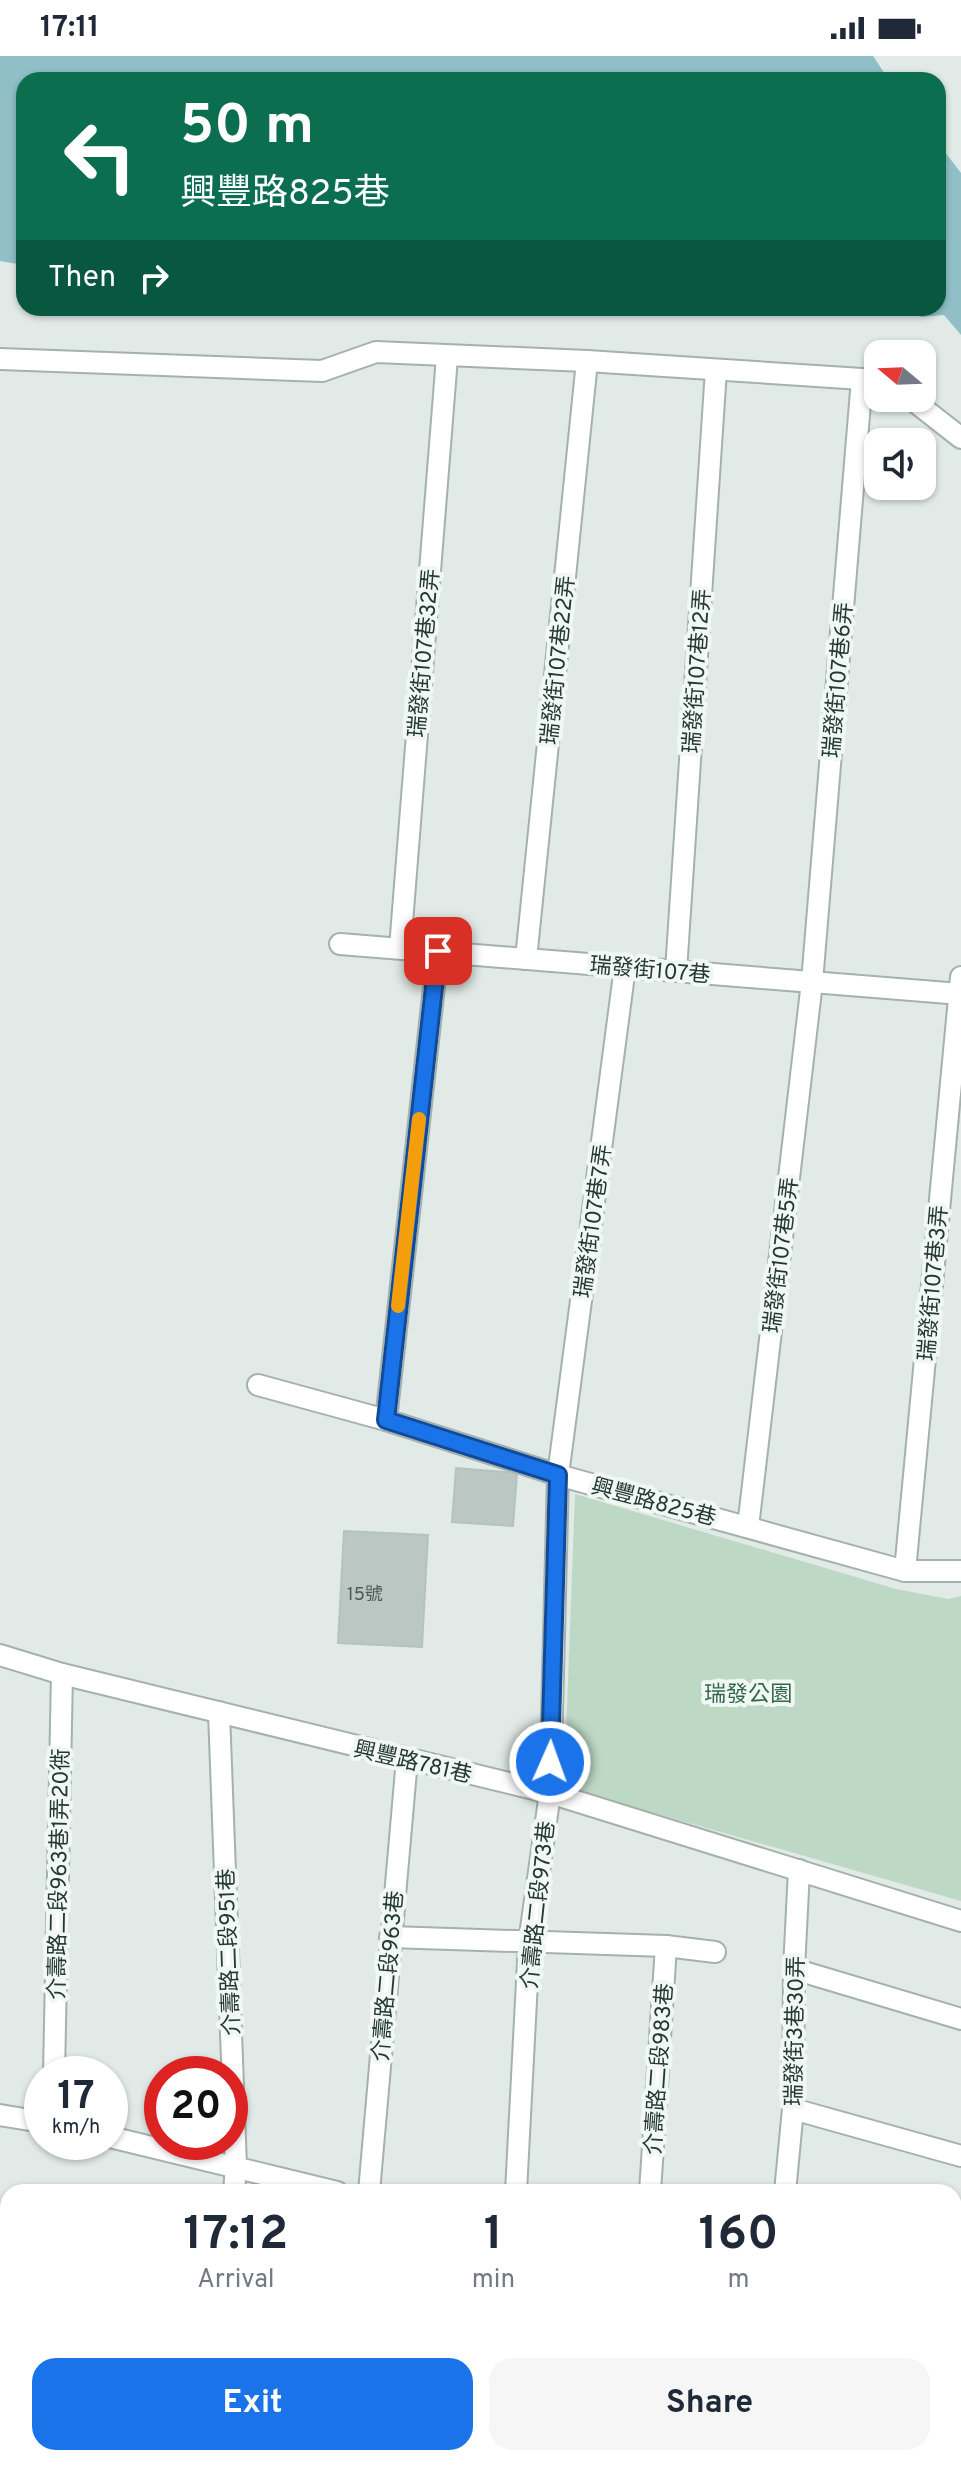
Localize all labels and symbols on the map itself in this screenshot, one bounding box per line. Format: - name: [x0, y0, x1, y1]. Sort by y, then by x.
- north arrow: [864, 340, 936, 412]
- street label: 瑞發街107巷32弄: [405, 568, 446, 739]
- street label: 瑞發街107巷22弄: [537, 574, 582, 746]
- street label: 瑞發街107巷12弄: [679, 588, 718, 754]
- street label: 瑞發街107巷6弄: [819, 601, 860, 759]
- pin: [404, 917, 472, 985]
- street label: 瑞發街107巷: [588, 953, 711, 990]
- street label: 瑞發街107巷7弄: [570, 1143, 619, 1300]
- street label: 瑞發街107巷5弄: [760, 1176, 805, 1335]
- street label: 瑞發街107巷3弄: [914, 1204, 955, 1362]
- street label: 興豐路825巷: [588, 1474, 719, 1533]
- house number: 15號: [347, 1584, 383, 1607]
- park label: 瑞發公園: [704, 1682, 792, 1709]
- position arrow: [508, 1720, 592, 1804]
- street label: 興豐路781巷: [351, 1737, 474, 1790]
- street label: 介壽路二段963巷1弄20衖: [45, 1748, 76, 2000]
- street label: 介壽路二段973巷: [517, 1820, 562, 1991]
- street label: 介壽路二段951巷: [214, 1868, 247, 2036]
- street label: 介壽路二段963巷: [369, 1890, 410, 2063]
- street label: 瑞發街3巷30弄: [782, 1956, 811, 2106]
- street label: 介壽路二段983巷: [641, 1983, 680, 2156]
- speed limit sign: 20: [144, 2056, 248, 2160]

